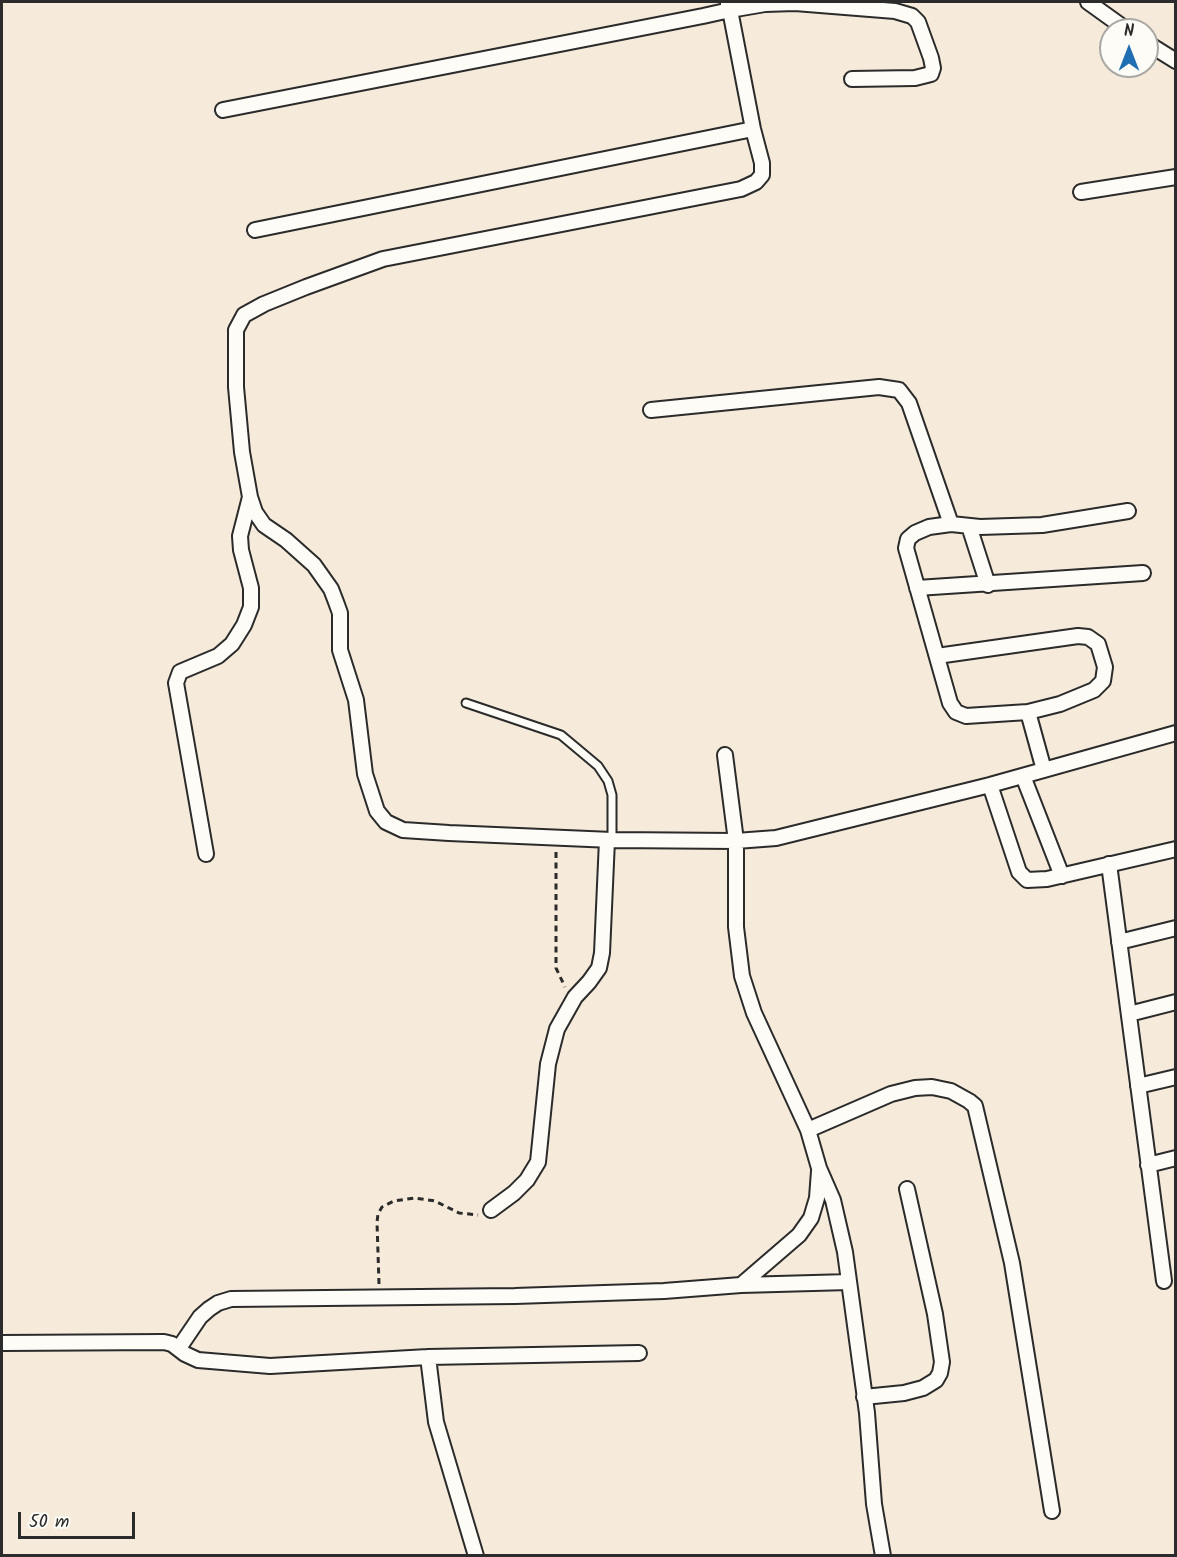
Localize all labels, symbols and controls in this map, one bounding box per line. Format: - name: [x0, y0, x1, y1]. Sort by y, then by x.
- north arrow: [1099, 18, 1159, 78]
- text: N: [1124, 19, 1134, 44]
- scale bar: [21, 1500, 138, 1538]
- text: 50 m: [29, 1508, 69, 1537]

